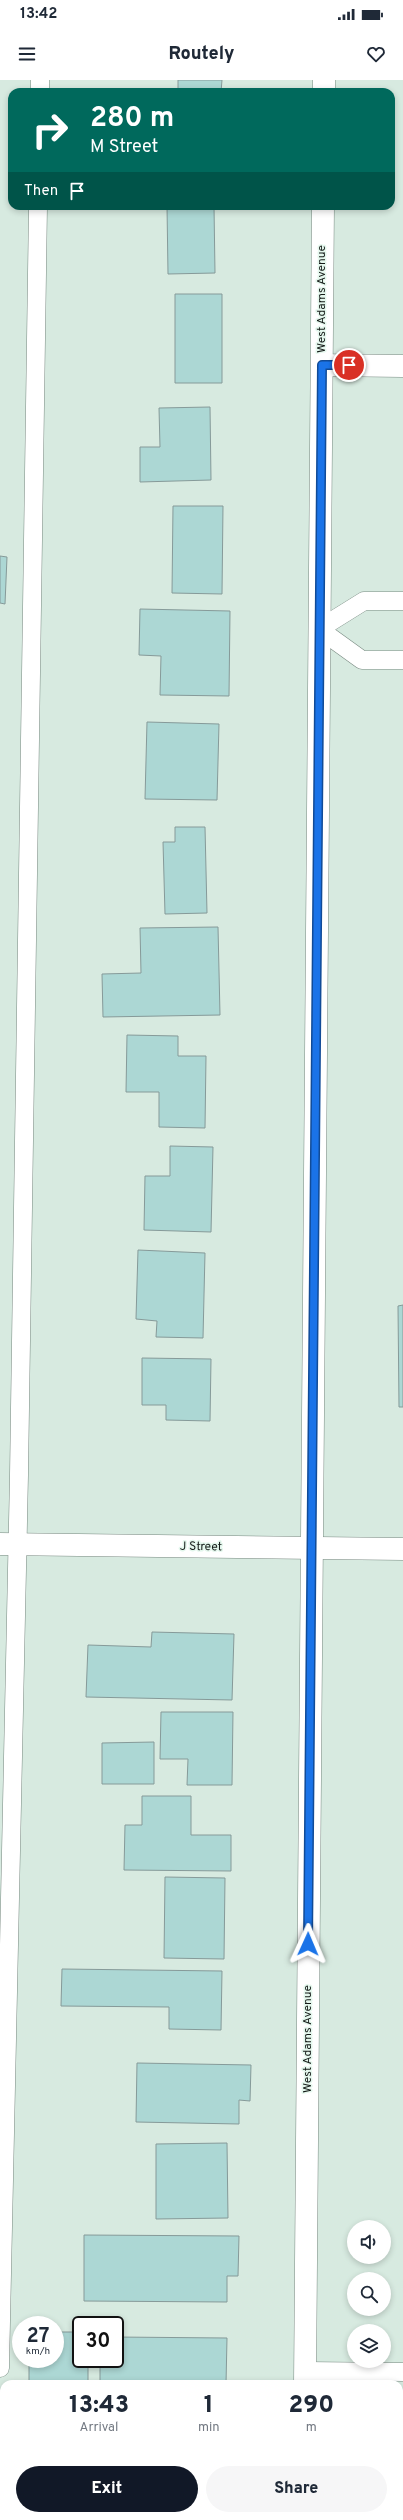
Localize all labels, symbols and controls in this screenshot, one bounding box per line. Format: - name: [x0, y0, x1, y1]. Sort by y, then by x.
- text: 13:42: [20, 5, 57, 24]
- icon: menu: [16, 43, 38, 65]
- text: Routely: [168, 43, 235, 66]
- icon: heart: [365, 43, 387, 65]
- text: 280 m: [90, 101, 174, 137]
- icon: right: [24, 104, 76, 156]
- text: M Street: [90, 136, 158, 159]
- icon: arrive: [66, 180, 88, 202]
- text: Then: [24, 182, 58, 201]
- street label: West Adams Avenue: [314, 245, 330, 353]
- pin: [332, 348, 366, 382]
- icon: arrive: [338, 354, 360, 376]
- street label: J Street: [180, 1539, 222, 1555]
- position arrow: [287, 1923, 329, 1965]
- street label: West Adams Avenue: [300, 1985, 316, 2093]
- map controls: [347, 2220, 391, 2368]
- button: sound: [347, 2220, 391, 2264]
- button: search: [347, 2272, 391, 2316]
- speed limit sign: 30: [72, 2316, 124, 2368]
- text: 27: [27, 2324, 49, 2350]
- button: layers: [347, 2324, 391, 2368]
- text: km/h: [26, 2345, 50, 2358]
- text: 13:43: [69, 2391, 129, 2421]
- text: 1: [204, 2391, 214, 2421]
- text: 290: [288, 2391, 334, 2421]
- text: Arrival: [80, 2420, 118, 2436]
- text: min: [198, 2420, 220, 2436]
- text: m: [306, 2420, 317, 2436]
- button: Exit: [16, 2466, 198, 2512]
- button: Share: [206, 2466, 387, 2512]

